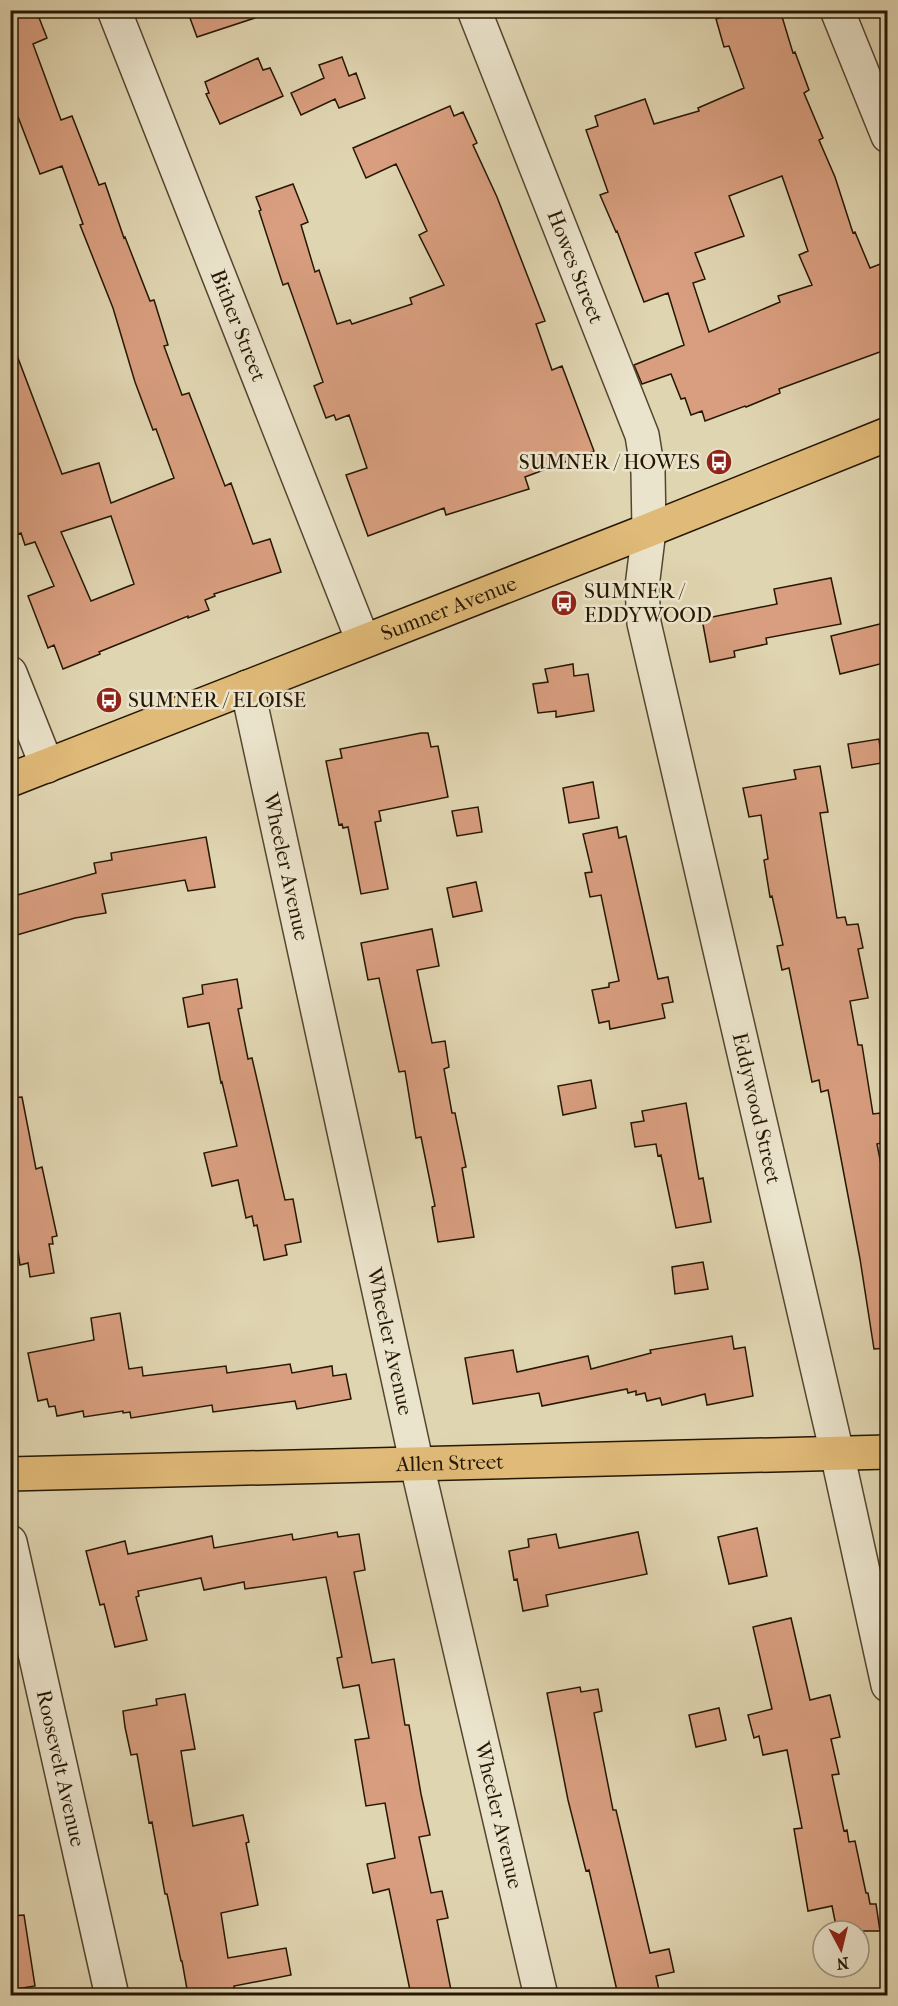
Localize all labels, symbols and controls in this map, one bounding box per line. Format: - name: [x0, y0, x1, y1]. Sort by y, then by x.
- street label: Howes Street: [542, 207, 609, 327]
- street label: Bither Street: [206, 266, 271, 385]
- bus stop icon: SUMNER / HOWES: [704, 447, 734, 477]
- place label: SUMNER / HOWES: [519, 450, 700, 474]
- street label: Sumner Avenue: [377, 571, 520, 646]
- place label: SUMNER / EDDYWOOD: [584, 579, 712, 627]
- bus stop icon: SUMNER / EDDYWOOD: [549, 588, 579, 618]
- bus stop icon: SUMNER / ELOISE: [94, 685, 124, 715]
- place label: SUMNER / ELOISE: [128, 688, 306, 712]
- street label: Wheeler Avenue: [258, 790, 314, 943]
- street label: Eddywood Street: [728, 1030, 786, 1187]
- street label: Wheeler Avenue: [362, 1265, 418, 1418]
- street label: Allen Street: [395, 1450, 504, 1476]
- street label: Roosevelt Avenue: [32, 1688, 90, 1849]
- street label: Wheeler Avenue: [470, 1738, 528, 1891]
- north arrow: [811, 1919, 871, 1979]
- text: N: [835, 1953, 850, 1974]

